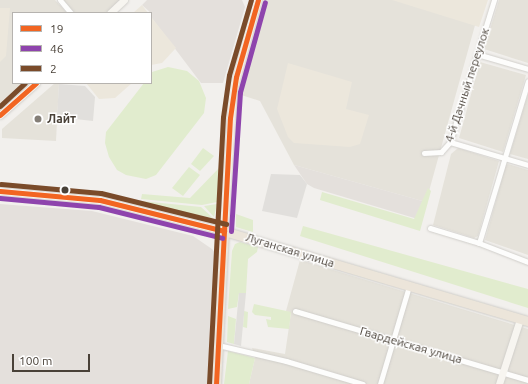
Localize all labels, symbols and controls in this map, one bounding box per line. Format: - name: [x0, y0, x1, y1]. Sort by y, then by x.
- legend: [12, 12, 152, 84]
- text: 19: [50, 22, 64, 35]
- street label: 4-й Дачный переулок: [442, 26, 492, 144]
- text: 46: [50, 42, 64, 55]
- text: 2: [50, 62, 57, 75]
- place label: Лайт: [47, 112, 76, 126]
- marker: Лайт: [32, 113, 44, 125]
- unlabelled marker: [60, 185, 70, 195]
- street label: Луганская улица: [244, 230, 336, 270]
- street label: Гвардейская улица: [358, 324, 464, 366]
- scale bar: [14, 346, 92, 372]
- text: 100 m: [19, 354, 52, 367]

